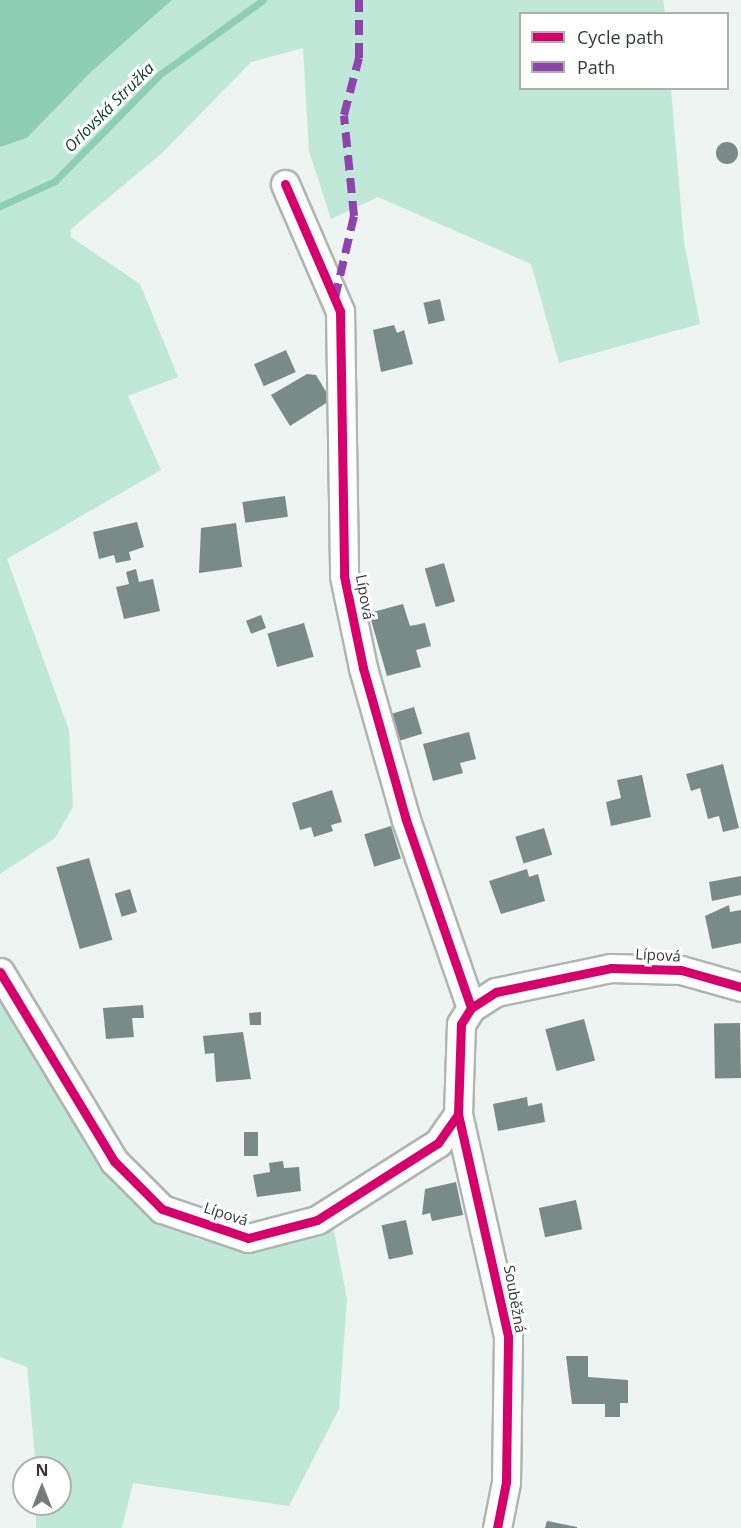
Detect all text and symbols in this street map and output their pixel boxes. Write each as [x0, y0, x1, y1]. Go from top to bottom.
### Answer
legend [519, 12, 729, 90]
text: Cycle path [577, 25, 664, 49]
text: Path [577, 55, 615, 79]
water label: Orlovská Stružka [60, 58, 158, 156]
street label: Lípová [352, 573, 378, 621]
street label: Lípová [635, 945, 681, 965]
street label: Lípová [202, 1198, 250, 1230]
street label: Souběžná [500, 1264, 530, 1334]
north arrow [12, 1456, 72, 1516]
text: N [35, 1459, 49, 1481]

